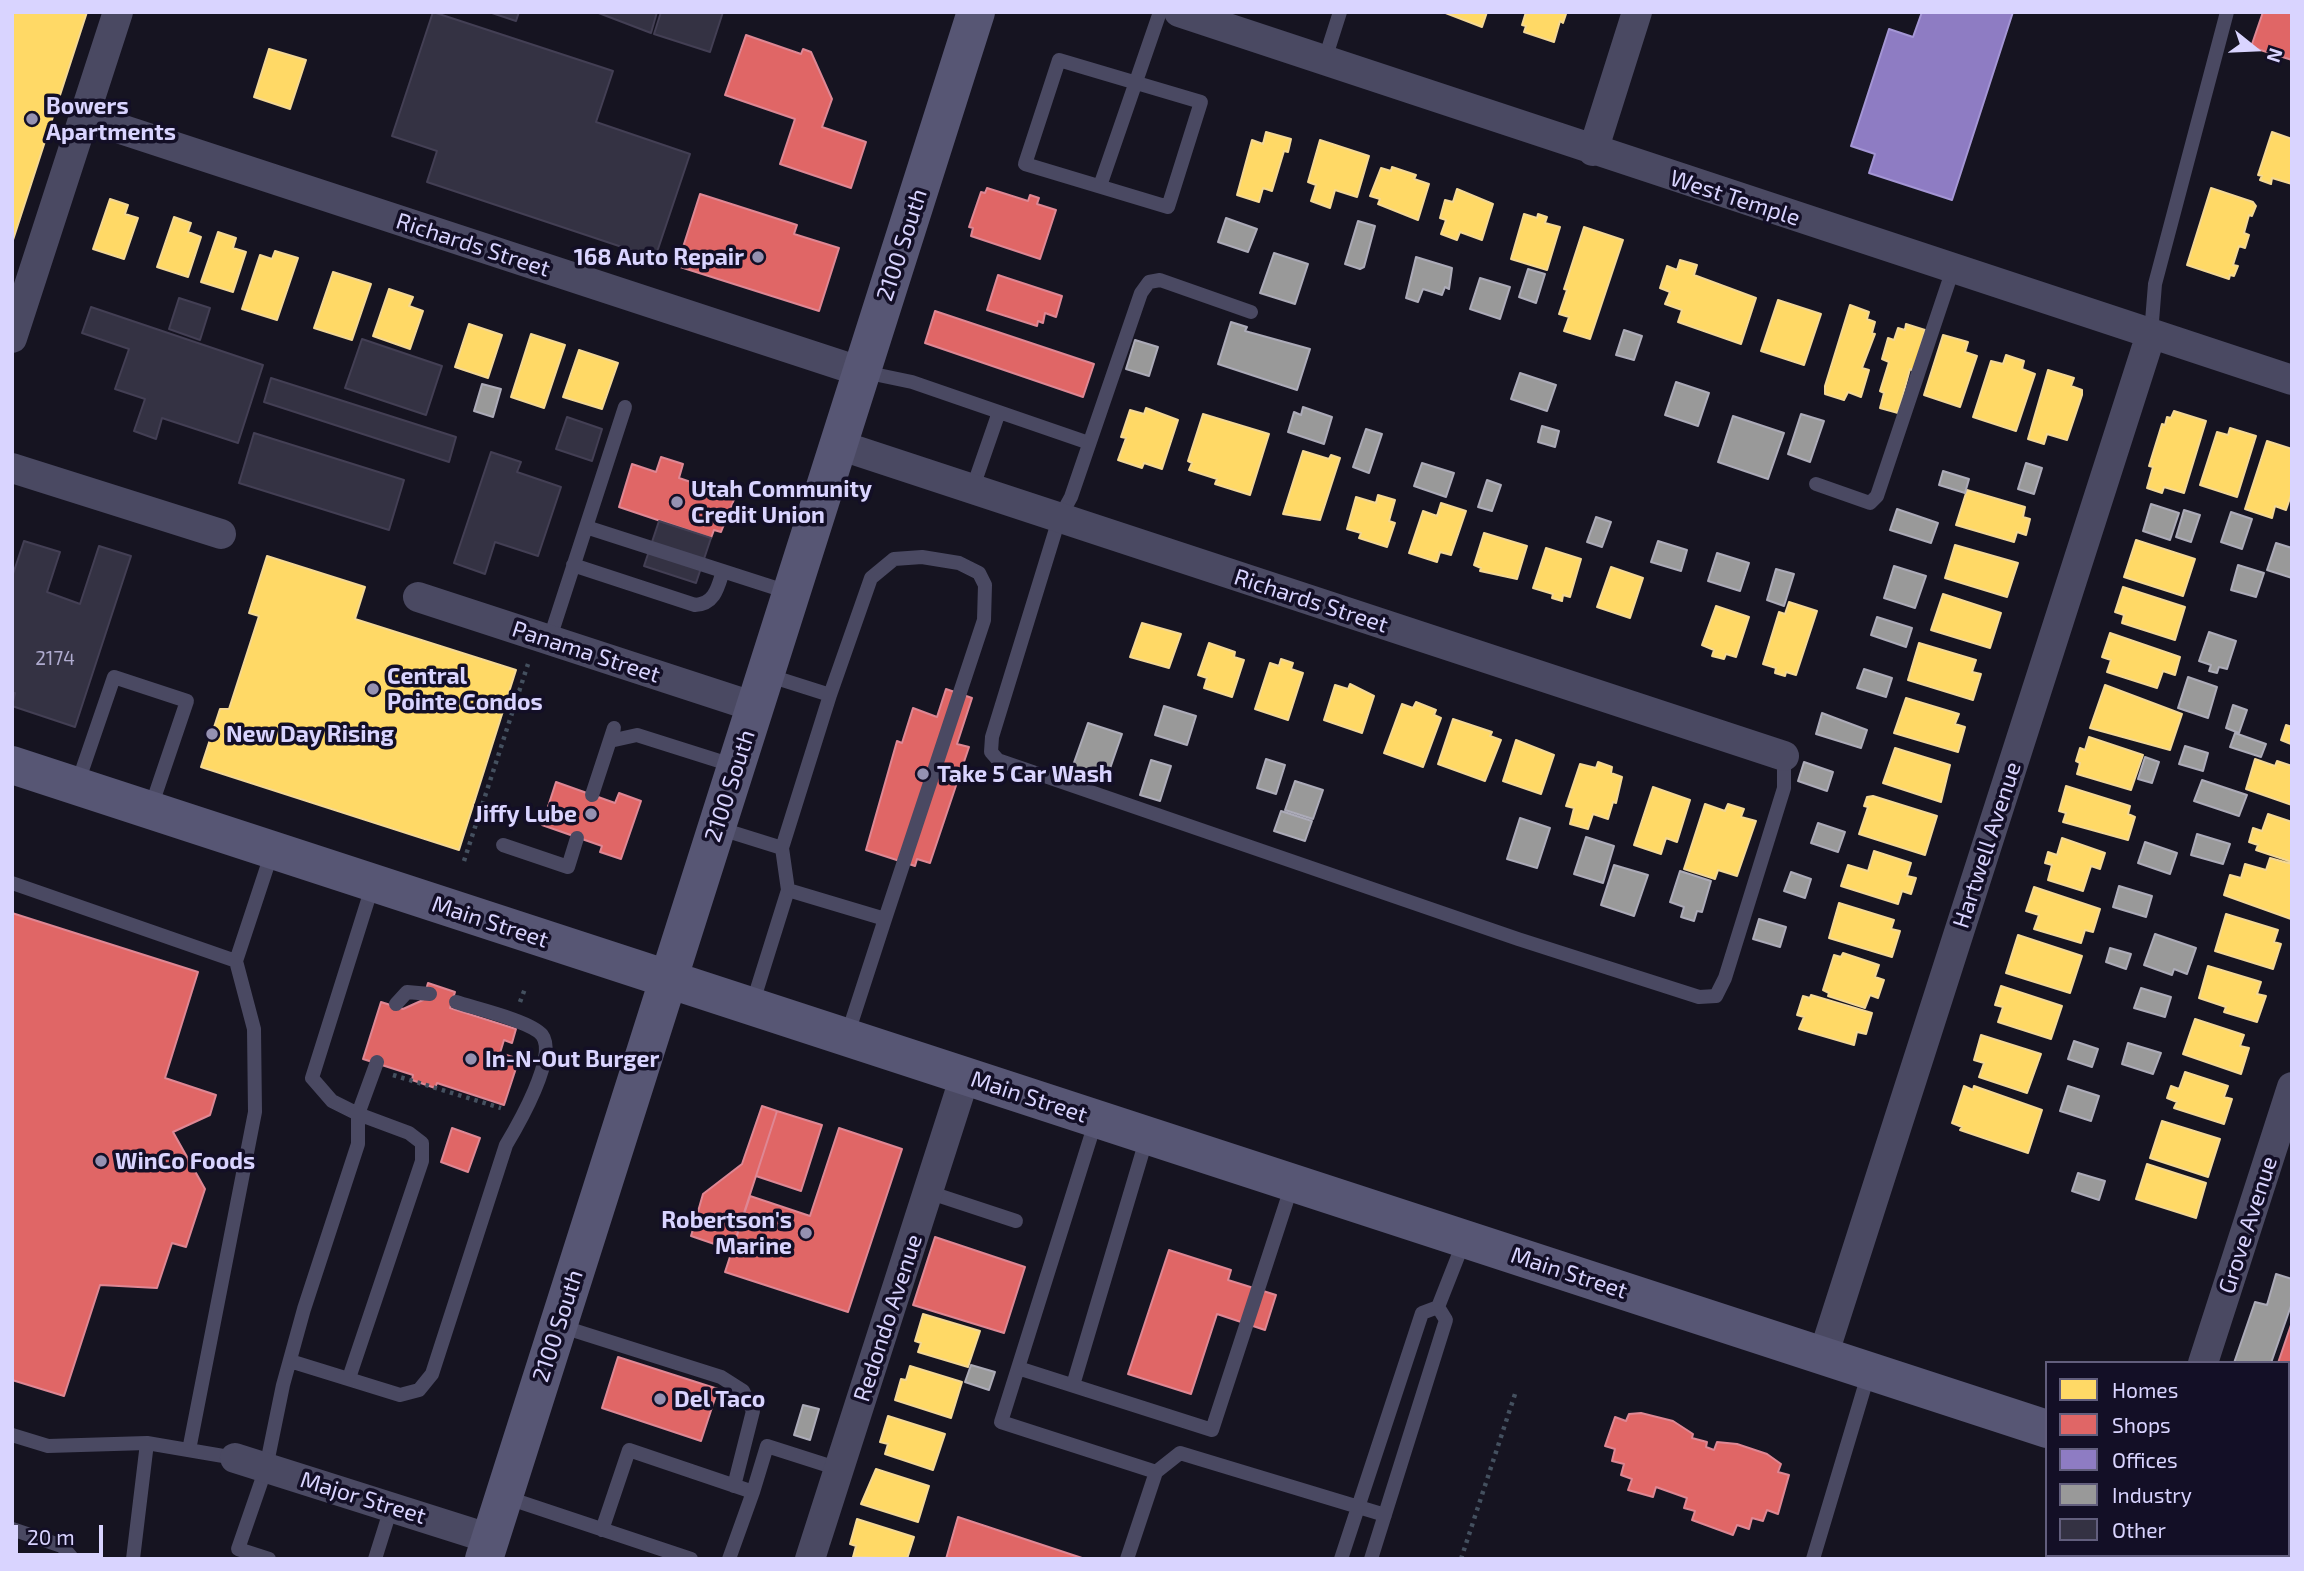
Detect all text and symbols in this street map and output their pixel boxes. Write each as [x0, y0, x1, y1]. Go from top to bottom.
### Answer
north arrow [2220, 14, 2290, 84]
text: N [2262, 46, 2289, 66]
place label: Bowers Apartments [46, 92, 176, 146]
marker: Bowers Apartments [24, 111, 40, 127]
street label: West Temple [1666, 164, 1804, 232]
street label: 2100 South [871, 186, 933, 304]
street label: Richards Street [393, 207, 553, 283]
place label: 168 Auto Repair [574, 243, 744, 271]
marker: 168 Auto Repair [750, 249, 766, 265]
place label: Utah Community Credit Union [691, 475, 872, 529]
marker: Utah Community Credit Union [669, 494, 685, 510]
street label: Richards Street [1231, 563, 1391, 639]
street label: Panama Street [509, 615, 663, 689]
house number: 2174 [35, 648, 75, 670]
place label: Central Pointe Condos [387, 662, 543, 716]
marker: Central Pointe Condos [365, 681, 381, 697]
place label: New Day Rising [226, 720, 394, 748]
marker: New Day Rising [204, 726, 220, 742]
street label: 2100 South [699, 727, 761, 845]
street label: Hartwell Avenue [1947, 758, 2027, 932]
place label: Take 5 Car Wash [937, 760, 1113, 788]
marker: Take 5 Car Wash [915, 766, 931, 782]
place label: Jiffy Lube [474, 800, 577, 828]
marker: Jiffy Lube [583, 806, 599, 822]
street label: Main Street [428, 890, 552, 954]
place label: In-N-Out Burger [485, 1045, 659, 1073]
marker: In-N-Out Burger [463, 1051, 479, 1067]
street label: Main Street [967, 1065, 1091, 1129]
place label: WinCo Foods [115, 1147, 255, 1175]
marker: WinCo Foods [93, 1153, 109, 1169]
street label: Grove Avenue [2213, 1153, 2283, 1297]
place label: Robertson's Marine [661, 1206, 792, 1260]
marker: Robertson's Marine [798, 1225, 814, 1241]
street label: Redondo Avenue [848, 1231, 928, 1405]
street label: Main Street [1507, 1241, 1631, 1305]
street label: 2100 South [527, 1267, 589, 1385]
legend [2045, 1361, 2290, 1557]
text: Homes [2112, 1377, 2178, 1402]
place label: Del Taco [674, 1385, 765, 1413]
marker: Del Taco [652, 1391, 668, 1407]
text: Shops [2112, 1412, 2171, 1437]
text: Offices [2112, 1447, 2178, 1472]
street label: Major Street [297, 1466, 429, 1530]
text: Industry [2112, 1482, 2192, 1507]
scale bar [18, 1512, 107, 1556]
text: Other [2112, 1517, 2166, 1542]
text: 20 m [27, 1524, 75, 1549]

